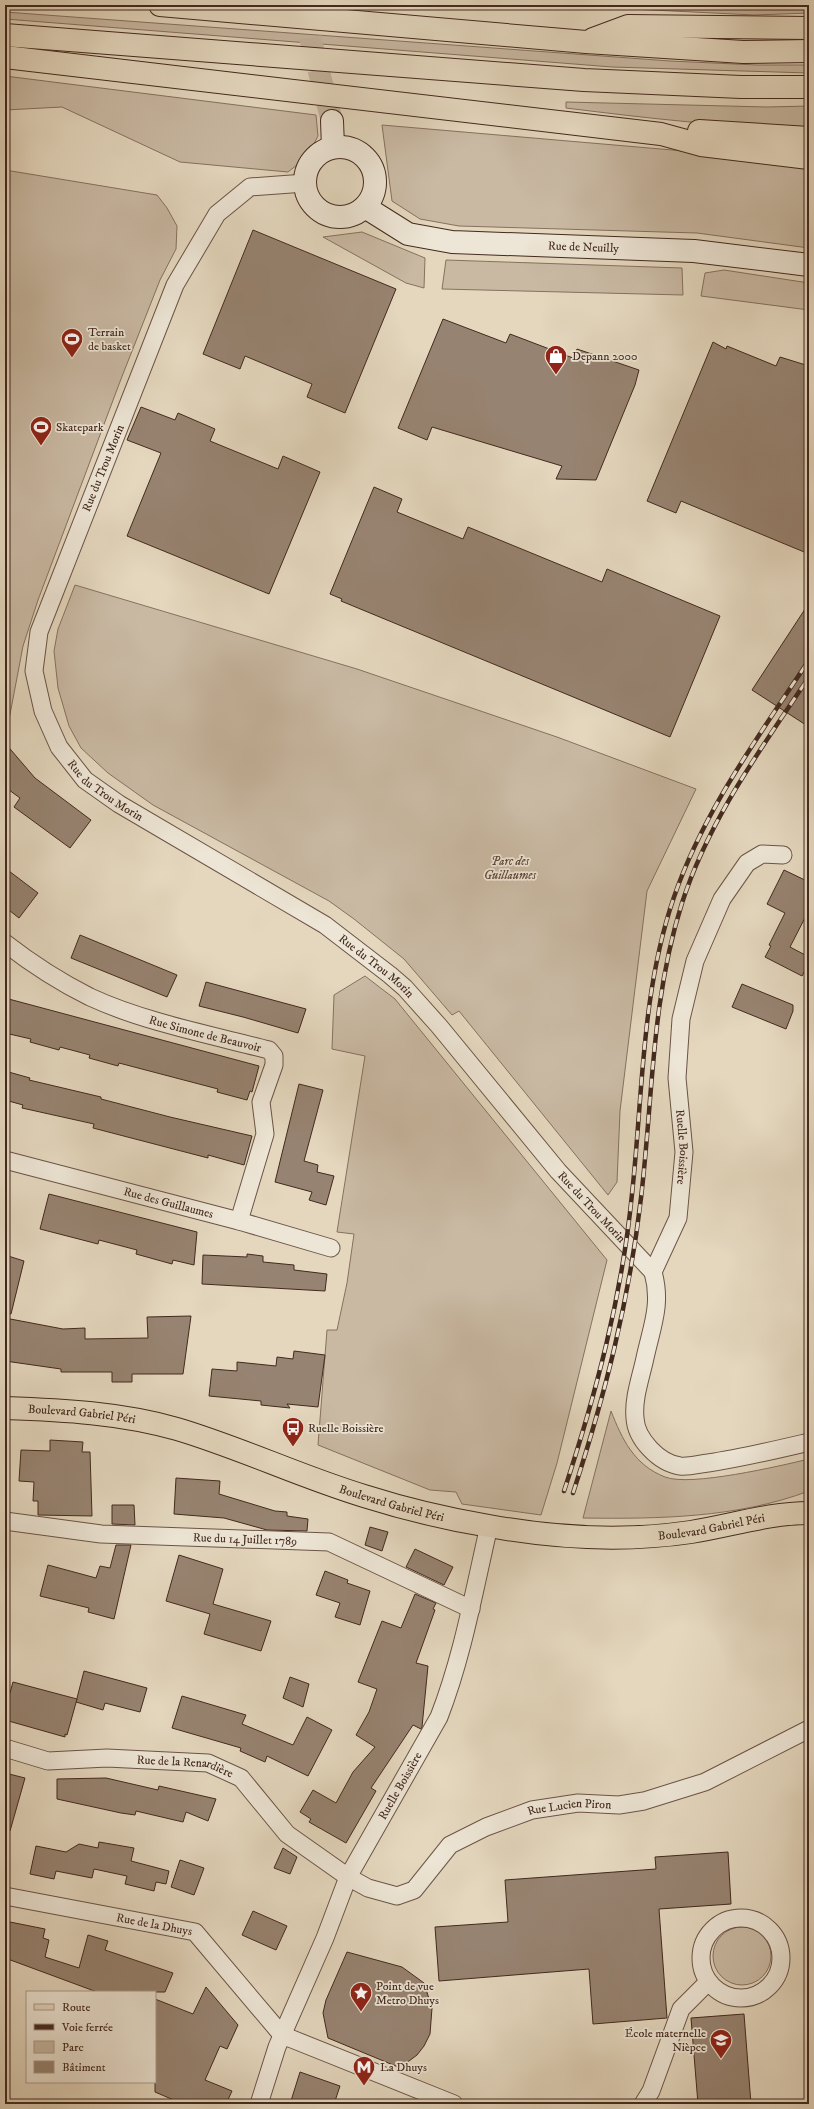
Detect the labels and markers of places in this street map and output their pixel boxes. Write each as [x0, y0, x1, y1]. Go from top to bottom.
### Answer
place label: Terrain de basket [88, 325, 131, 354]
sports icon: Terrain de basket [59, 326, 85, 359]
shop icon: Depann 2000 [543, 343, 569, 376]
place label: Depann 2000 [572, 349, 637, 364]
sports icon: Skatepark [28, 414, 54, 447]
place label: Skatepark [56, 420, 104, 435]
bus stop icon: Ruelle Boissière [280, 1415, 306, 1448]
place label: Ruelle Boissière [308, 1421, 384, 1436]
place label: Point de vue Metro Dhuys [376, 1979, 439, 2008]
place icon: Point de vue Metro Dhuys [348, 1980, 374, 2013]
place label: École maternelle Nièpce [625, 2026, 706, 2055]
school or university icon: École maternelle Nièpce [708, 2027, 734, 2060]
metro station icon: La Dhuys [351, 2054, 377, 2087]
place label: La Dhuys [380, 2060, 427, 2075]

